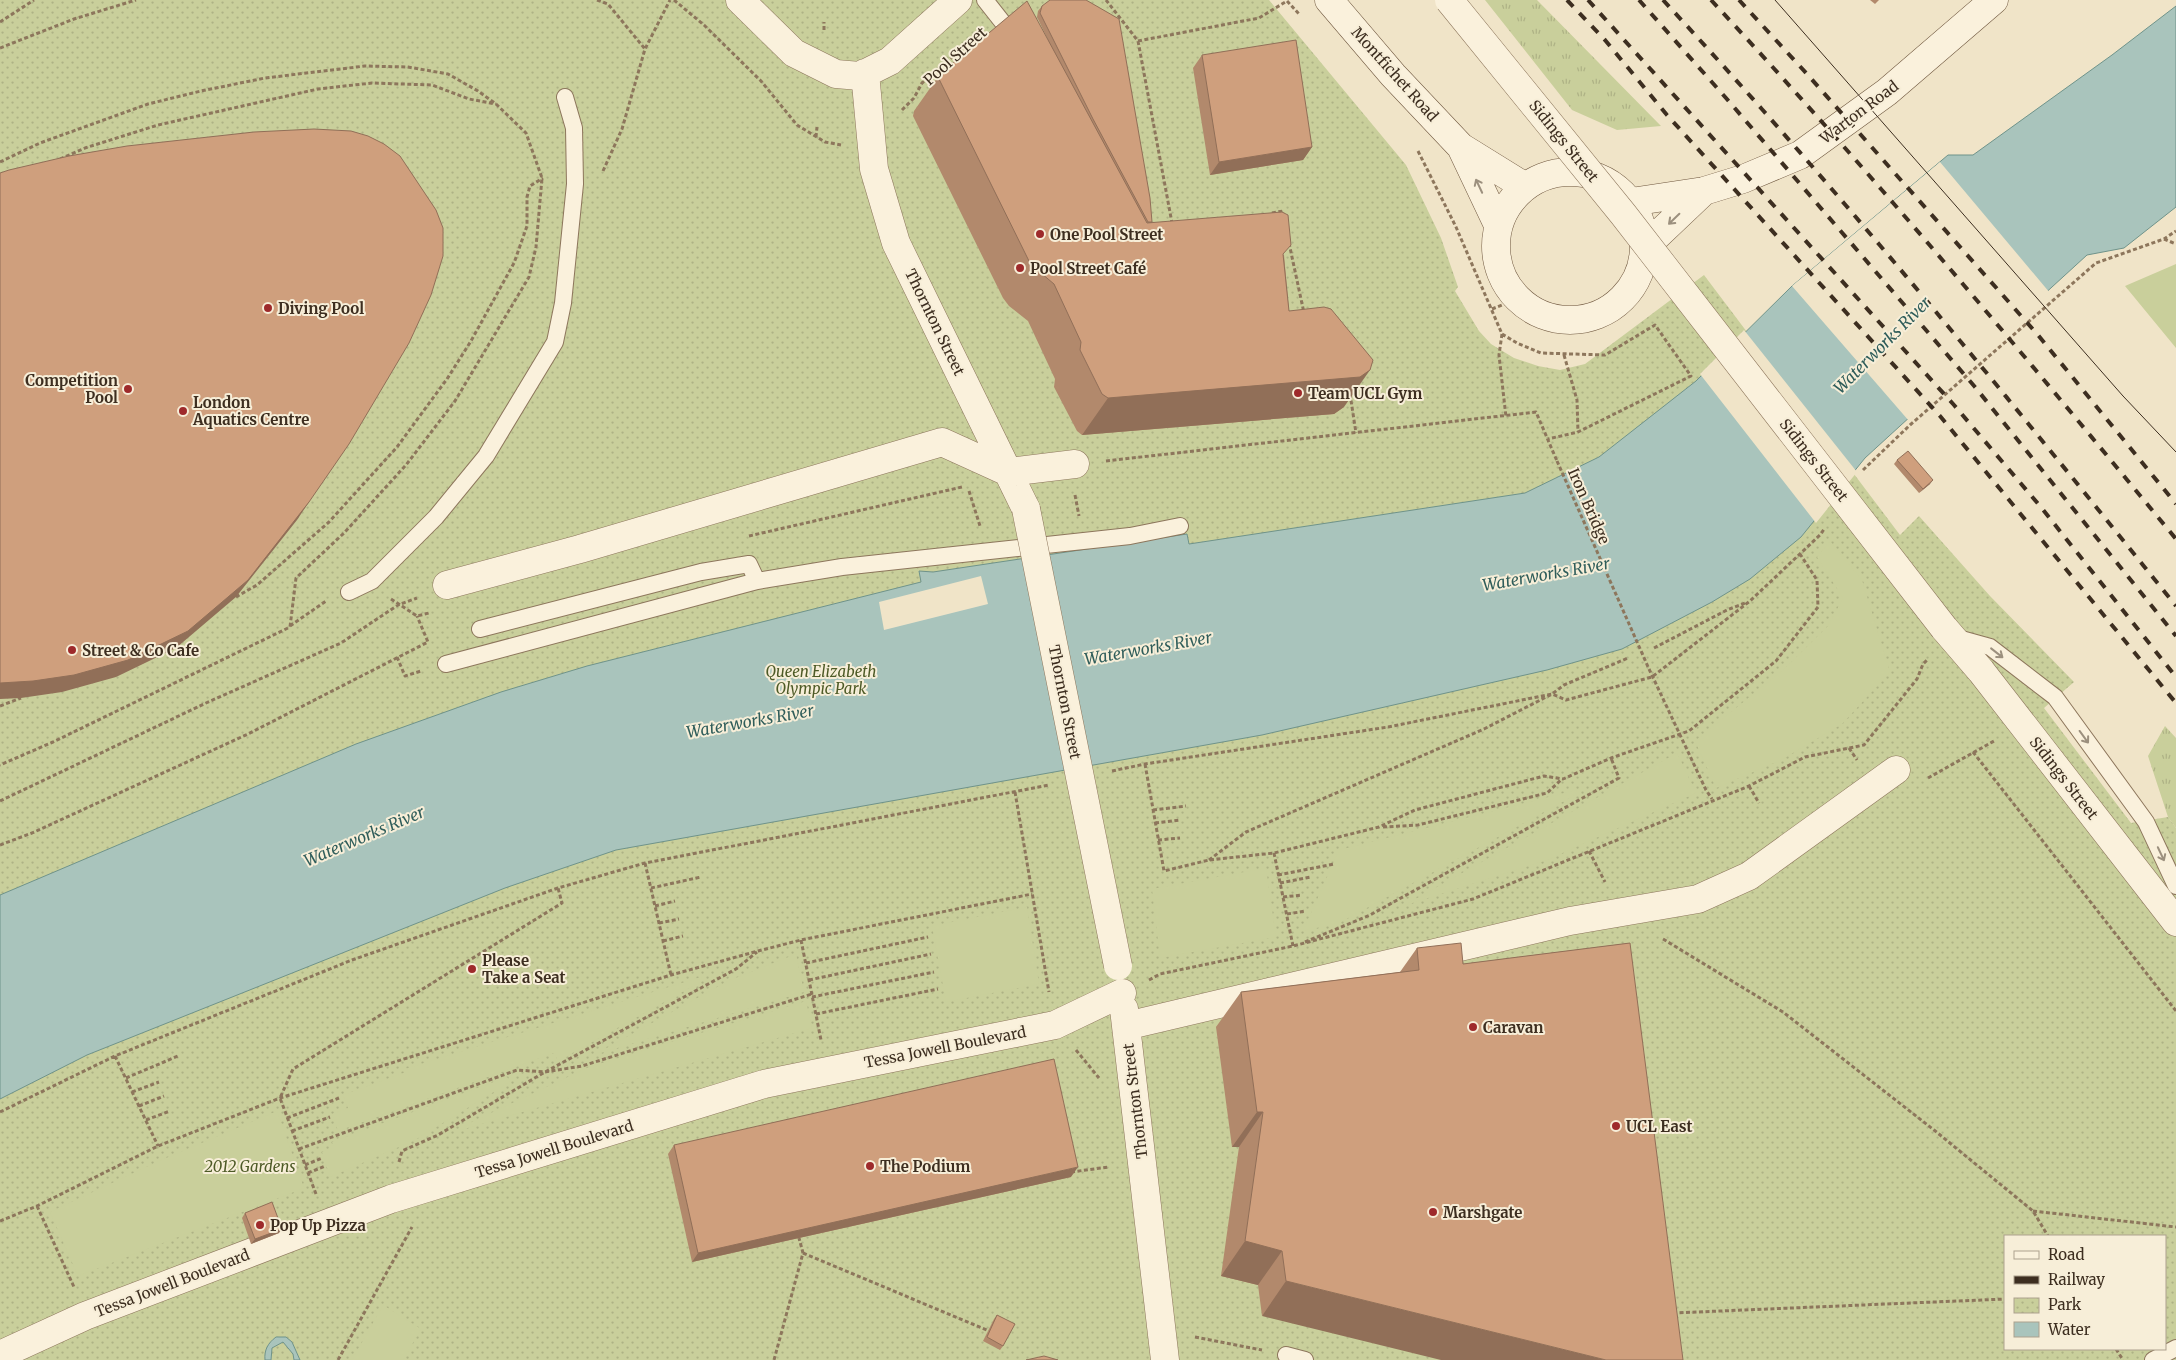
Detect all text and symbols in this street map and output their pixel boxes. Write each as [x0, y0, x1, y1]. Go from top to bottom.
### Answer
street label: Pool Street [920, 23, 991, 89]
street label: Montfichet Road [1348, 23, 1442, 125]
street label: Warton Road [1815, 76, 1902, 148]
street label: Sidings Street [1525, 96, 1603, 186]
one-way arrow [1474, 179, 1484, 194]
one-way arrow [1668, 213, 1681, 225]
place label: One Pool Street [1050, 225, 1163, 244]
marker: One Pool Street [1034, 228, 1046, 240]
place label: Pool Street Café [1030, 259, 1146, 278]
marker: Pool Street Café [1014, 262, 1026, 274]
street label: Thornton Street [901, 266, 969, 379]
water label: Waterworks River [1829, 292, 1935, 398]
place label: Diving Pool [278, 299, 364, 318]
marker: Diving Pool [262, 302, 274, 314]
place label: Competition Pool [25, 371, 118, 407]
marker: Competition Pool [122, 383, 134, 395]
place label: Team UCL Gym [1308, 384, 1422, 403]
marker: Team UCL Gym [1292, 387, 1304, 399]
place label: London Aquatics Centre [192, 393, 309, 429]
marker: London Aquatics Centre [177, 405, 189, 417]
street label: Sidings Street [1776, 415, 1852, 505]
street label: Iron Bridge [1564, 465, 1614, 547]
water label: Waterworks River [1481, 553, 1612, 595]
water label: Waterworks River [1083, 627, 1214, 669]
place label: Street & Co Cafe [82, 641, 199, 660]
street label: Thornton Street [1045, 643, 1085, 761]
marker: Street & Co Cafe [66, 644, 78, 656]
one-way arrow [1990, 648, 2004, 658]
park label: Queen Elizabeth Olympic Park [766, 662, 876, 698]
water label: Waterworks River [685, 700, 816, 742]
one-way arrow [2078, 730, 2089, 743]
street label: Sidings Street [2026, 733, 2102, 823]
water label: Waterworks River [301, 801, 428, 870]
one-way arrow [2157, 846, 2166, 861]
place label: Please Take a Seat [482, 951, 566, 987]
marker: Please Take a Seat [466, 963, 478, 975]
place label: Caravan [1483, 1018, 1543, 1037]
marker: Caravan [1467, 1021, 1479, 1033]
street label: Tessa Jowell Boulevard [862, 1022, 1028, 1072]
street label: Thornton Street [1118, 1042, 1152, 1160]
street label: Tessa Jowell Boulevard [473, 1116, 635, 1182]
place label: UCL East [1626, 1117, 1693, 1136]
marker: UCL East [1610, 1120, 1622, 1132]
park label: 2012 Gardens [203, 1157, 296, 1176]
place label: The Podium [880, 1157, 970, 1176]
marker: The Podium [864, 1160, 876, 1172]
place label: Marshgate [1443, 1203, 1522, 1222]
marker: Marshgate [1427, 1206, 1439, 1218]
place label: Pop Up Pizza [270, 1216, 367, 1235]
marker: Pop Up Pizza [254, 1219, 266, 1231]
legend [2004, 1235, 2166, 1350]
street label: Tessa Jowell Boulevard [92, 1245, 252, 1321]
text: Road [2048, 1245, 2084, 1264]
text: Railway [2048, 1270, 2105, 1289]
text: Park [2048, 1295, 2082, 1314]
text: Water [2047, 1320, 2091, 1339]

